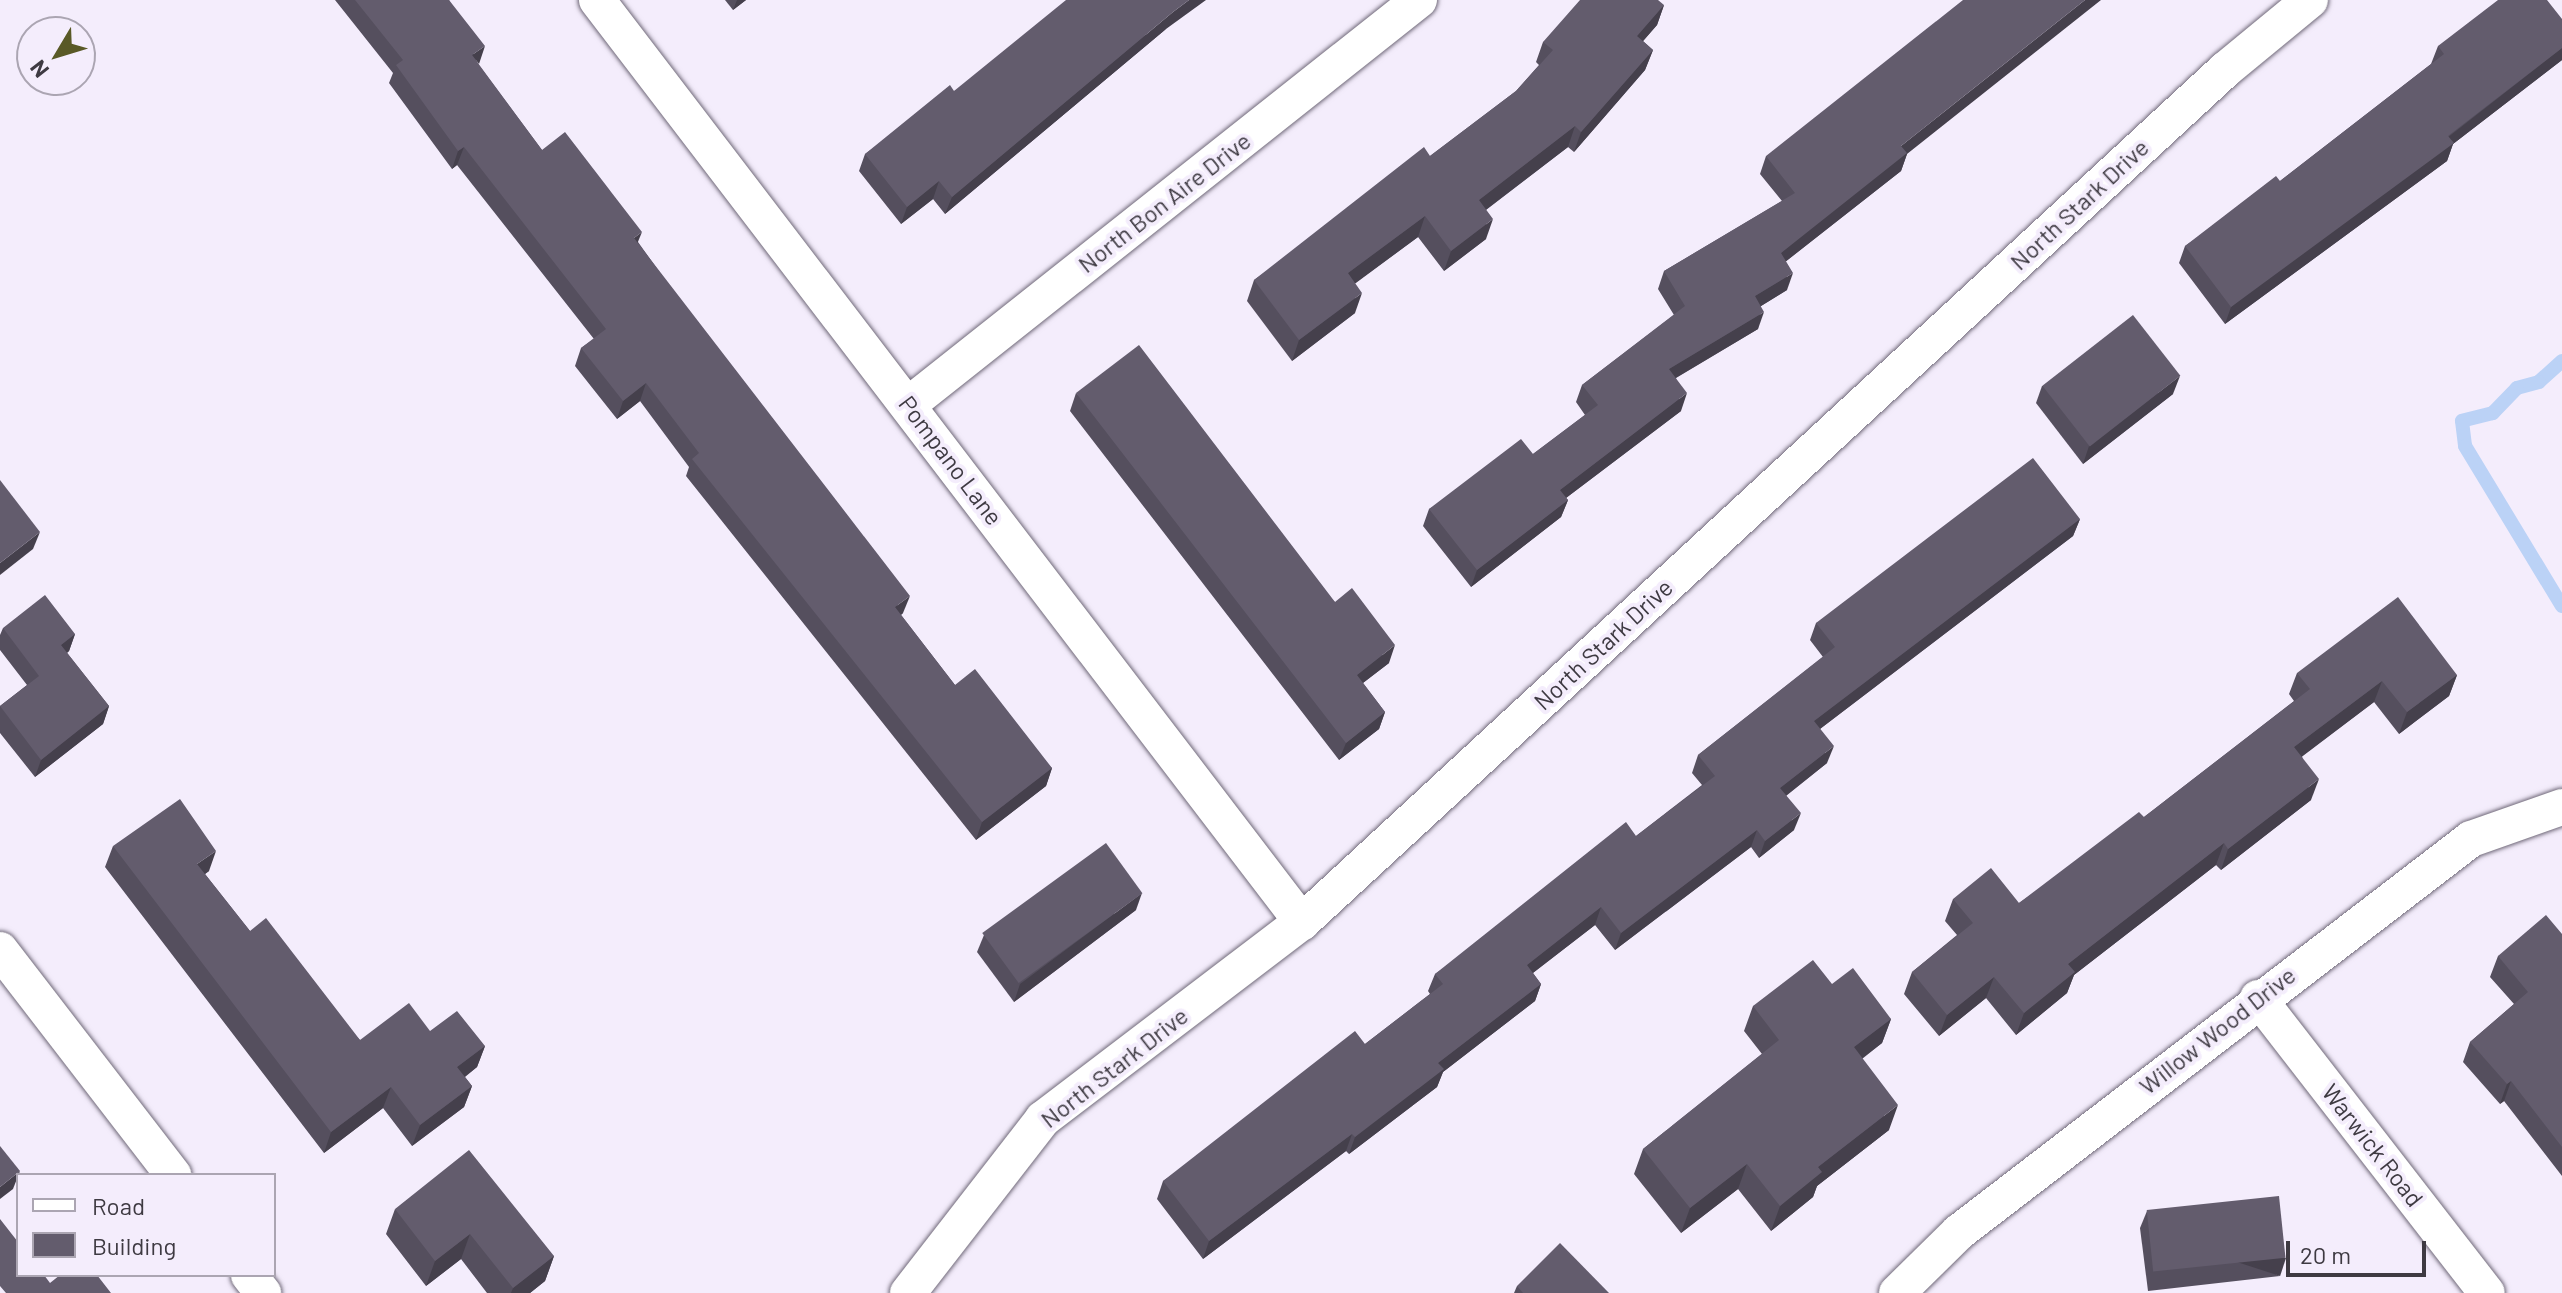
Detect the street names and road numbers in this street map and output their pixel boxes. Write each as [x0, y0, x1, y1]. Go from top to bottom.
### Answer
street label: North Bon Aire Drive [1072, 126, 1256, 278]
street label: North Stark Drive [2004, 132, 2154, 276]
street label: Pompano Lane [893, 390, 1009, 530]
street label: North Stark Drive [1528, 572, 1678, 716]
street label: Willow Wood Drive [2133, 960, 2301, 1100]
street label: North Stark Drive [1035, 1001, 1193, 1133]
street label: Warwick Road [2316, 1078, 2430, 1212]

